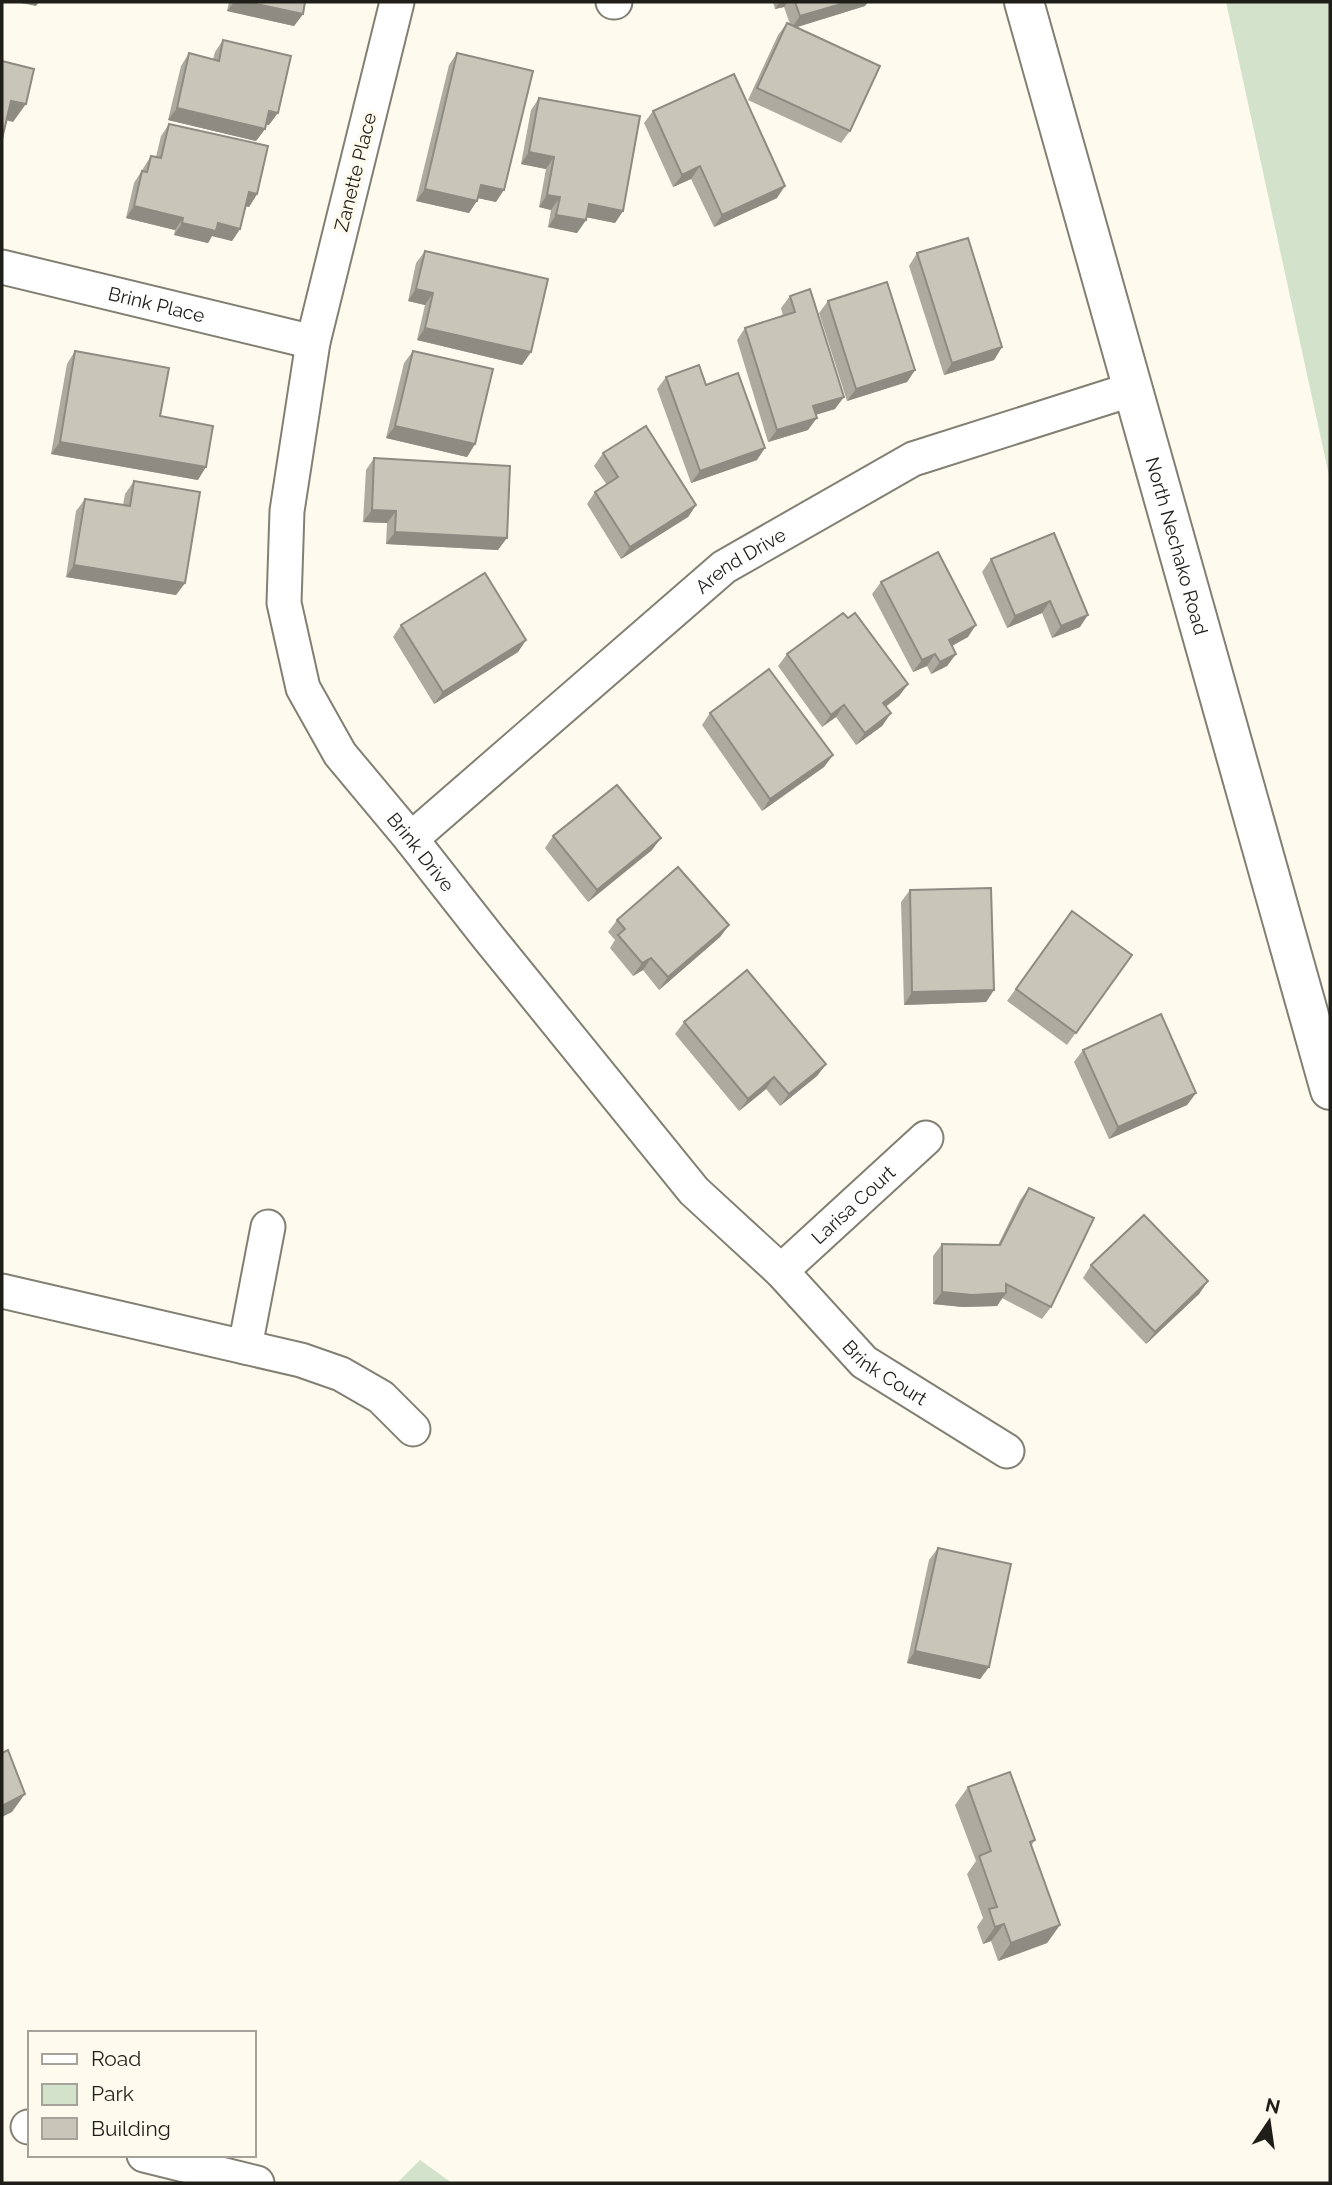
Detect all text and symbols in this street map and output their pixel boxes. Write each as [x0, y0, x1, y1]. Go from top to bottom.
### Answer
street label: Zanette Place [330, 110, 380, 234]
street label: Brink Place [106, 282, 207, 326]
street label: North Nechako Road [1142, 454, 1212, 637]
street label: Arend Drive [691, 523, 789, 598]
street label: Brink Drive [383, 808, 459, 896]
street label: Larisa Court [807, 1161, 900, 1248]
street label: Brink Court [838, 1335, 932, 1410]
legend [28, 2031, 256, 2157]
text: Road [91, 2046, 141, 2071]
text: Park [91, 2081, 134, 2106]
north arrow [1234, 2087, 1304, 2157]
text: N [1263, 2093, 1282, 2118]
text: Building [91, 2116, 171, 2141]

